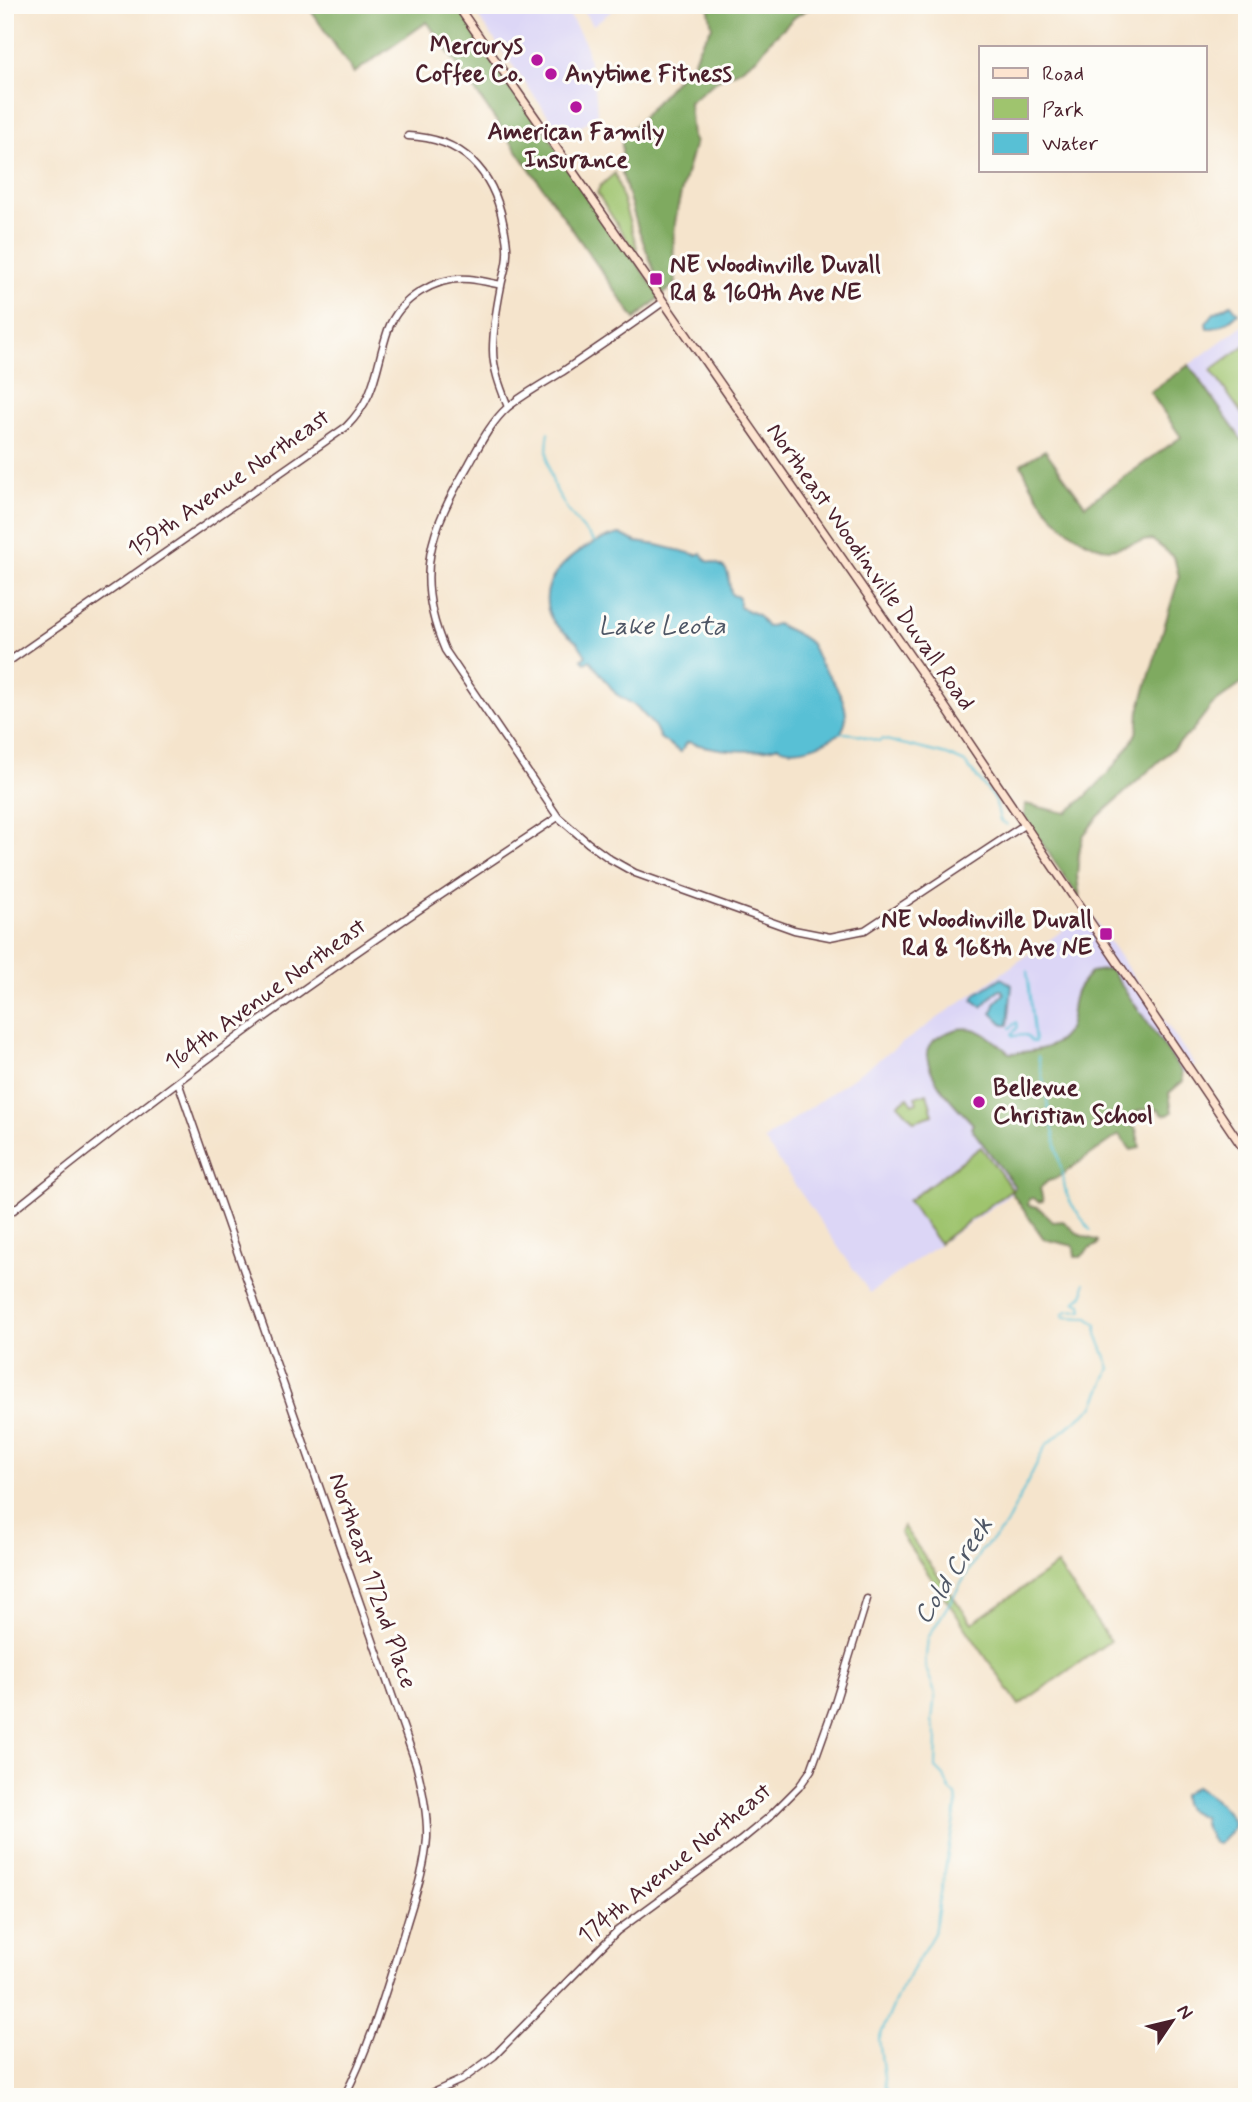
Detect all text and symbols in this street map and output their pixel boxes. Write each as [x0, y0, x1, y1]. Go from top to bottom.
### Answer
place label: Mercurys Coffee Co. [415, 31, 524, 90]
legend [979, 46, 1206, 172]
marker: Mercurys Coffee Co. [529, 52, 545, 68]
place label: Anytime Fitness [565, 59, 733, 90]
text: Road [1042, 60, 1084, 88]
marker: Anytime Fitness [543, 66, 559, 82]
text: Park [1042, 96, 1084, 124]
marker: American Family Insurance [568, 99, 584, 115]
place label: American Family Insurance [488, 117, 664, 176]
text: Water [1042, 130, 1098, 158]
place label: NE Woodinville Duvall Rd & 160th Ave NE [670, 250, 881, 309]
marker: NE Woodinville Duvall Rd & 160th Ave NE [648, 271, 664, 287]
street label: 159th Avenue Northeast [122, 402, 336, 565]
street label: Northeast Woodinville Duvall Road [759, 417, 981, 717]
water label: Lake Leota [598, 610, 726, 644]
place label: NE Woodinville Duvall Rd & 168th Ave NE [881, 905, 1092, 964]
street label: 164th Avenue Northeast [159, 911, 373, 1079]
marker: NE Woodinville Duvall Rd & 168th Ave NE [1098, 926, 1114, 942]
place label: Bellevue Christian School [993, 1073, 1153, 1132]
marker: Bellevue Christian School [971, 1094, 987, 1110]
street label: Northeast 172nd Place [321, 1469, 423, 1693]
water label: Cold Creek [907, 1511, 1001, 1631]
street label: 174th Avenue Northeast [572, 1776, 779, 1952]
north arrow [1136, 1986, 1206, 2056]
text: N [1171, 2000, 1199, 2024]

